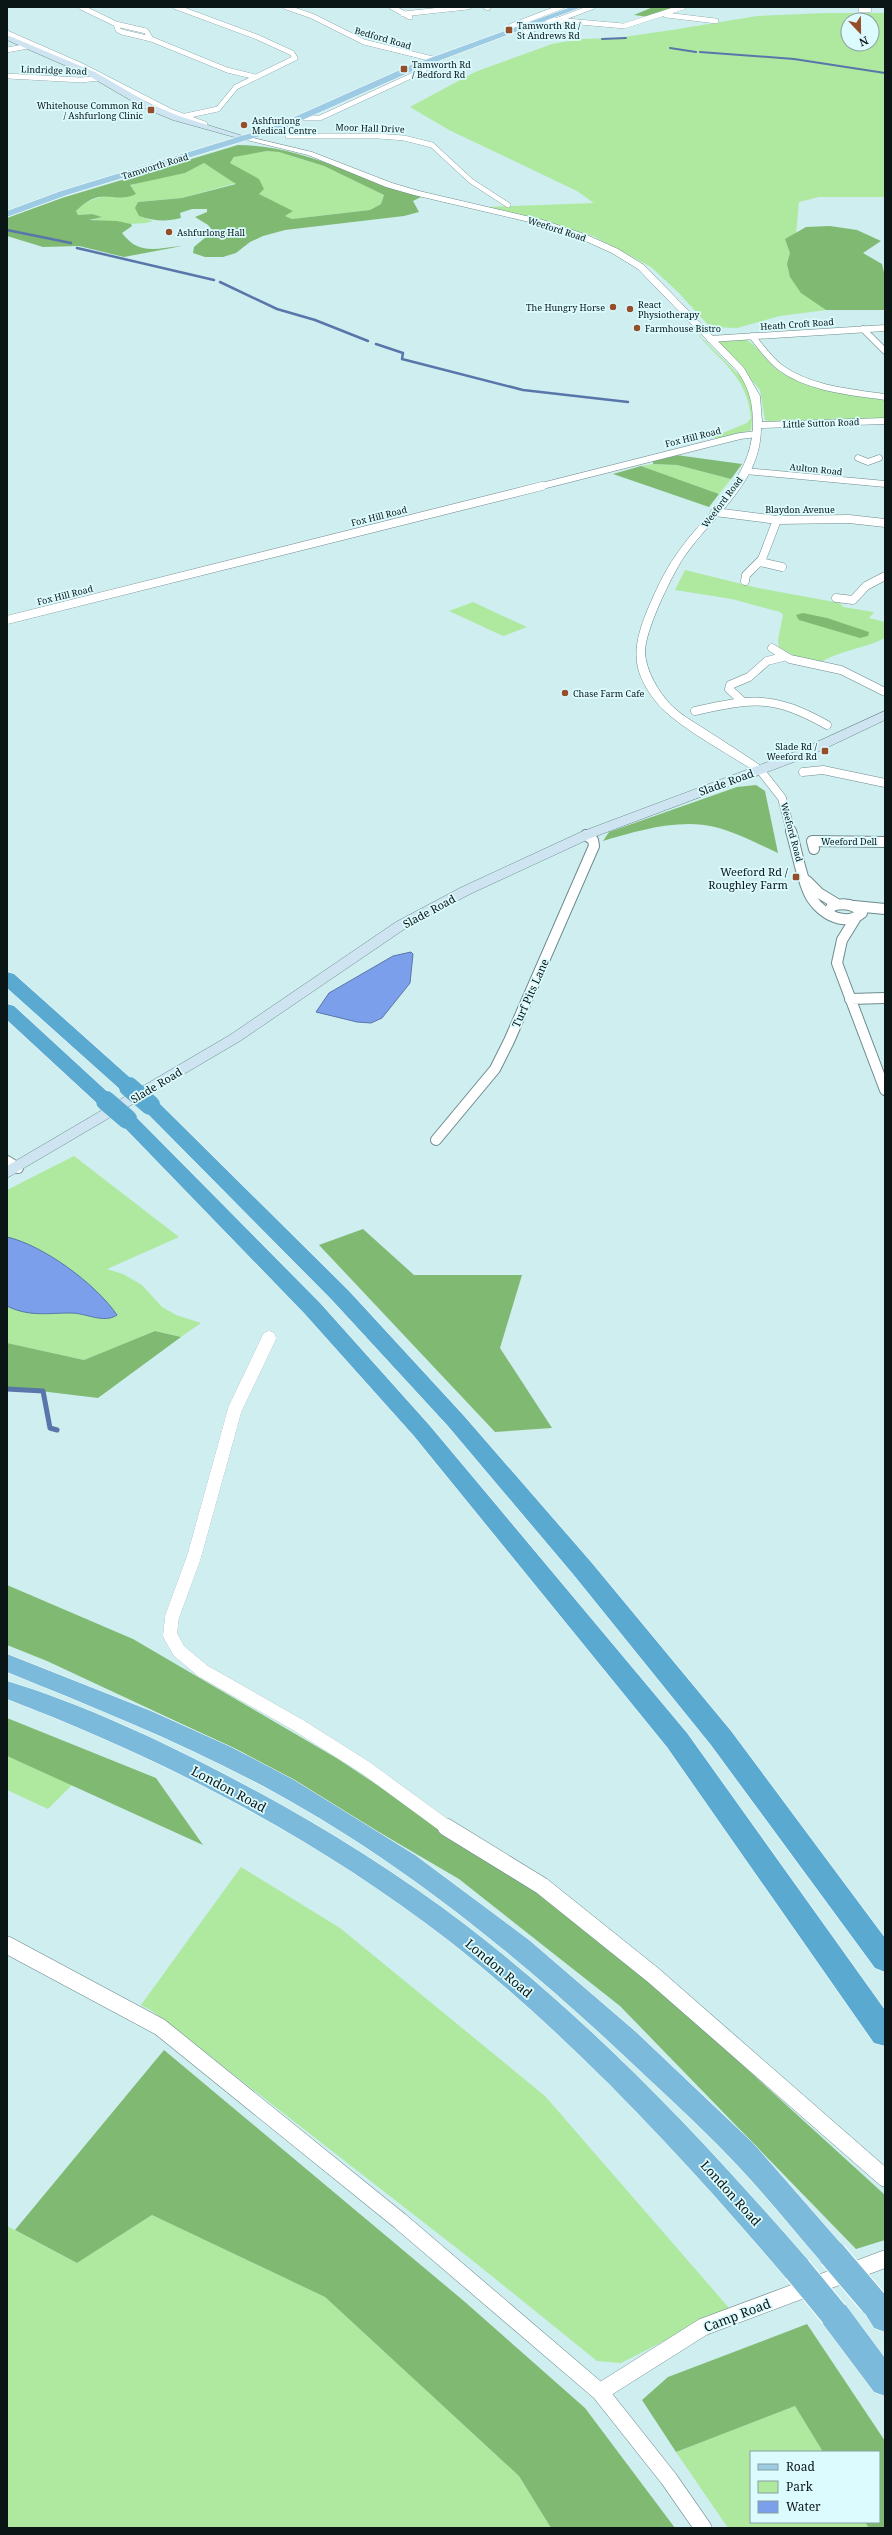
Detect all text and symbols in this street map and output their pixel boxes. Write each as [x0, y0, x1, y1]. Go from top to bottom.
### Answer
north arrow [840, 12, 880, 52]
place label: Tamworth Rd / St Andrews Rd [517, 19, 581, 42]
street label: Bedford Road [353, 24, 413, 52]
marker: Tamworth Rd / St Andrews Rd [504, 25, 514, 35]
text: N [857, 33, 871, 50]
place label: Tamworth Rd / Bedford Rd [412, 58, 471, 81]
street label: Lindridge Road [21, 62, 88, 78]
marker: Tamworth Rd / Bedford Rd [399, 64, 409, 74]
place label: Whitehouse Common Rd / Ashfurlong Clinic [37, 99, 144, 122]
marker: Whitehouse Common Rd / Ashfurlong Clinic [146, 105, 156, 115]
place label: Ashfurlong Medical Centre [252, 114, 317, 137]
marker: Ashfurlong Medical Centre [239, 120, 249, 130]
street label: Moor Hall Drive [335, 120, 405, 136]
street label: Tamworth Road [120, 150, 190, 182]
street label: Weeford Road [526, 213, 588, 245]
place label: Ashfurlong Hall [177, 226, 245, 239]
marker: Ashfurlong Hall [164, 227, 174, 237]
place label: React Physiotherapy [638, 298, 700, 321]
place label: The Hungry Horse [526, 301, 605, 314]
marker: The Hungry Horse [608, 302, 618, 312]
marker: React Physiotherapy [625, 304, 635, 314]
street label: Heath Croft Road [760, 315, 835, 333]
place label: Farmhouse Bistro [645, 322, 721, 335]
marker: Farmhouse Bistro [632, 323, 642, 333]
street label: Little Sutton Road [782, 415, 860, 431]
street label: Fox Hill Road [664, 424, 723, 450]
street label: Aulton Road [789, 460, 843, 478]
street label: Weeford Road [699, 473, 746, 530]
street label: Fox Hill Road [350, 503, 409, 529]
street label: Blaydon Avenue [765, 503, 835, 516]
street label: Fox Hill Road [36, 582, 95, 608]
place label: Chase Farm Cafe [573, 687, 645, 700]
marker: Chase Farm Cafe [560, 688, 570, 698]
place label: Slade Rd / Weeford Rd [766, 740, 817, 763]
marker: Slade Rd / Weeford Rd [820, 746, 830, 756]
street label: Slade Road [696, 765, 756, 799]
street label: Weeford Road [778, 801, 806, 864]
street label: Weeford Dell [821, 835, 877, 848]
place label: Weeford Rd / Roughley Farm [708, 864, 789, 892]
marker: Weeford Rd / Roughley Farm [791, 872, 801, 882]
street label: Slade Road [400, 891, 458, 931]
street label: Turf Pits Lane [508, 956, 552, 1030]
street label: Slade Road [127, 1064, 185, 1106]
street label: London Road [188, 1762, 270, 1816]
street label: London Road [462, 1935, 536, 2001]
street label: London Road [697, 2156, 765, 2230]
street label: Camp Road [701, 2294, 773, 2336]
legend [750, 2451, 880, 2523]
text: Road [786, 2458, 816, 2475]
text: Park [786, 2478, 814, 2495]
text: Water [786, 2498, 821, 2515]

